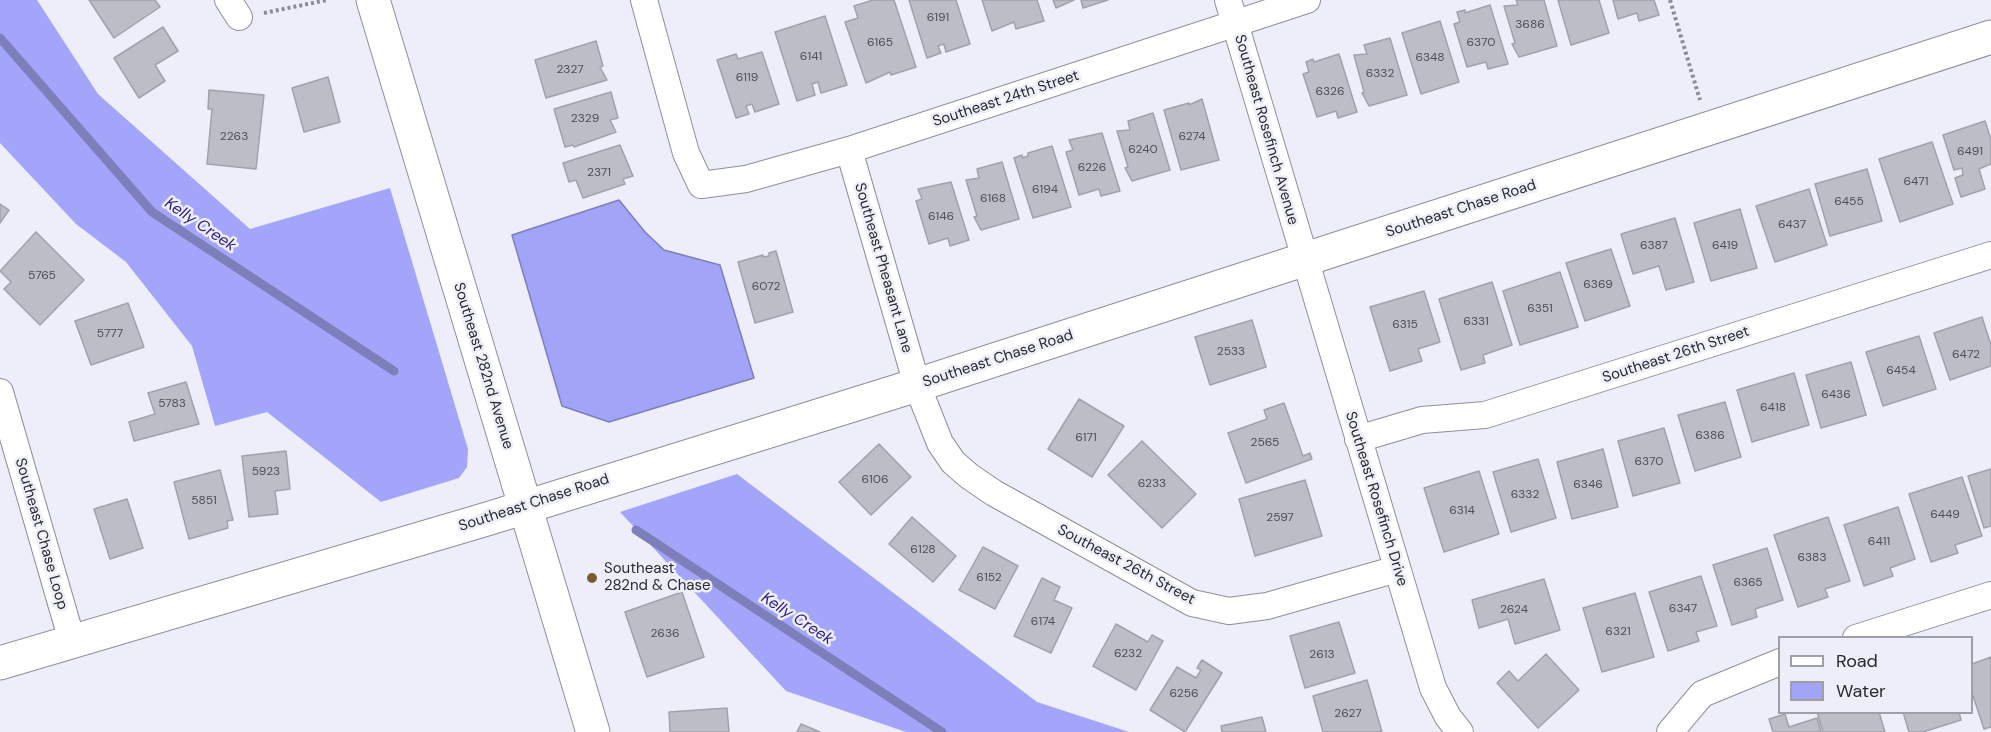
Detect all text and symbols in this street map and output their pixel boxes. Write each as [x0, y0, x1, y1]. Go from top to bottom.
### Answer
house number: 6191 [927, 11, 949, 25]
house number: 3686 [1515, 18, 1545, 32]
street label: Southeast Rosefinch Avenue [1230, 33, 1302, 227]
house number: 6165 [867, 36, 893, 50]
house number: 6370 [1467, 36, 1495, 50]
house number: 6141 [800, 50, 822, 64]
house number: 6348 [1415, 51, 1445, 65]
house number: 2327 [556, 63, 584, 77]
street label: Southeast 24th Street [930, 67, 1082, 131]
house number: 6332 [1366, 67, 1394, 81]
house number: 6119 [736, 71, 758, 85]
house number: 6326 [1315, 85, 1345, 99]
house number: 2329 [571, 112, 599, 126]
house number: 2263 [220, 130, 248, 144]
house number: 6274 [1179, 130, 1205, 144]
house number: 6240 [1128, 143, 1158, 157]
house number: 6491 [1957, 145, 1983, 159]
house number: 6226 [1078, 161, 1106, 175]
house number: 2371 [587, 166, 611, 180]
house number: 6471 [1903, 175, 1929, 189]
street label: Southeast Chase Road [1384, 176, 1538, 242]
street label: Southeast Pheasant Lane [850, 181, 916, 355]
house number: 6194 [1032, 183, 1058, 197]
house number: 6168 [980, 192, 1006, 206]
water label: Kelly Creek [161, 194, 239, 256]
house number: 6455 [1834, 195, 1864, 209]
house number: 6146 [928, 210, 954, 224]
house number: 6437 [1778, 218, 1806, 232]
house number: 6387 [1640, 239, 1668, 253]
house number: 6419 [1712, 239, 1738, 253]
house number: 5765 [28, 269, 56, 283]
house number: 6369 [1583, 278, 1613, 292]
house number: 6072 [752, 280, 780, 294]
street label: Southeast 282nd Avenue [449, 281, 517, 451]
house number: 6351 [1527, 302, 1553, 316]
house number: 6331 [1463, 315, 1489, 329]
house number: 6315 [1392, 318, 1418, 332]
street label: Southeast 26th Street [1600, 323, 1752, 387]
street label: Southeast Chase Road [921, 326, 1075, 392]
house number: 5777 [97, 327, 123, 341]
house number: 2533 [1217, 345, 1245, 359]
house number: 6472 [1952, 348, 1980, 362]
house number: 6454 [1886, 364, 1916, 378]
house number: 6436 [1821, 388, 1851, 402]
house number: 5783 [158, 397, 186, 411]
house number: 6418 [1760, 401, 1786, 415]
street label: Southeast Rosefinch Drive [1341, 410, 1411, 588]
house number: 6386 [1695, 429, 1725, 443]
house number: 6171 [1075, 431, 1097, 445]
house number: 2565 [1251, 436, 1279, 450]
house number: 6370 [1635, 455, 1663, 469]
street label: Southeast Chase Loop [11, 456, 71, 612]
house number: 5923 [252, 465, 280, 479]
street label: Southeast Chase Road [457, 470, 611, 536]
house number: 6106 [861, 473, 889, 487]
house number: 6233 [1138, 477, 1166, 491]
house number: 6346 [1573, 478, 1603, 492]
house number: 6332 [1511, 488, 1539, 502]
house number: 5851 [191, 494, 217, 508]
house number: 6314 [1449, 504, 1475, 518]
house number: 6449 [1930, 508, 1960, 522]
house number: 2597 [1266, 511, 1294, 525]
street label: Southeast 26th Street [1054, 521, 1198, 609]
house number: 6411 [1868, 535, 1890, 549]
house number: 6128 [910, 543, 936, 557]
house number: 6383 [1797, 551, 1827, 565]
place label: Southeast 282nd & Chase [604, 560, 710, 595]
marker: Southeast 282nd & Chase [585, 571, 599, 585]
house number: 6152 [976, 571, 1002, 585]
house number: 6365 [1733, 576, 1763, 590]
water label: Kelly Creek [757, 589, 837, 649]
house number: 6347 [1669, 602, 1697, 616]
house number: 2624 [1500, 603, 1528, 617]
house number: 6174 [1031, 615, 1055, 629]
house number: 6321 [1605, 625, 1631, 639]
house number: 2636 [650, 627, 680, 641]
legend [1778, 636, 1973, 714]
house number: 6232 [1114, 647, 1142, 661]
house number: 2613 [1309, 648, 1335, 662]
text: Road [1836, 649, 1878, 673]
text: Water [1836, 679, 1886, 703]
house number: 6256 [1170, 687, 1198, 701]
house number: 2627 [1334, 707, 1362, 721]

